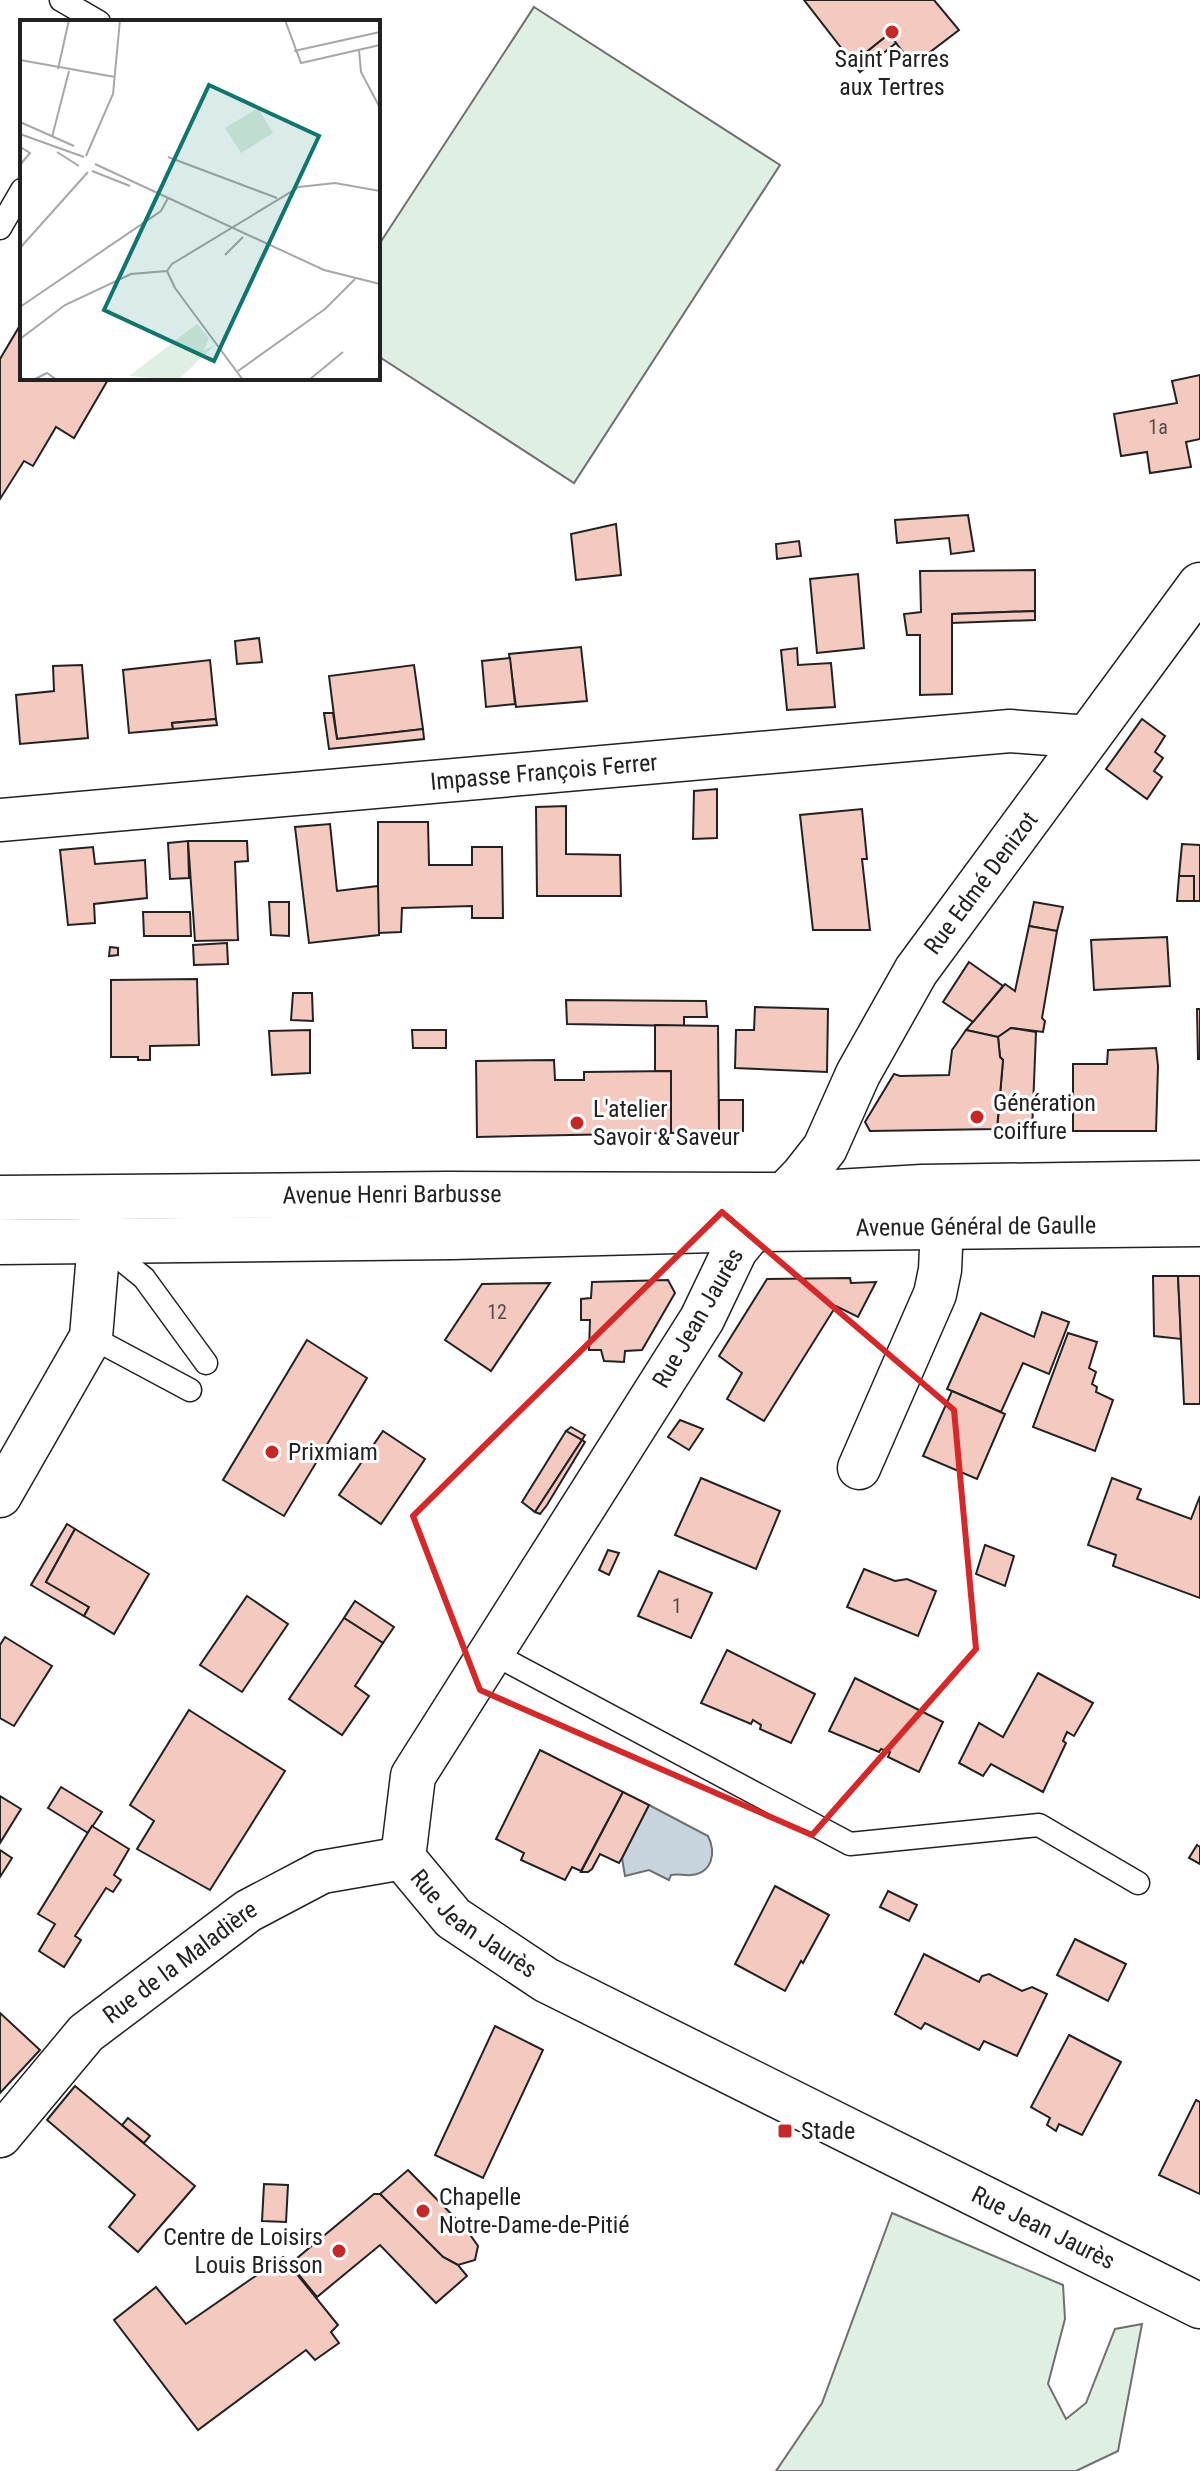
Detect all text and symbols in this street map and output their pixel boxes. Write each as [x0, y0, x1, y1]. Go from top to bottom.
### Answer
inset map [20, 20, 380, 380]
marker: Saint Parres aux Tertres [883, 23, 901, 41]
place label: Saint Parres aux Tertres [835, 45, 949, 101]
house number: 1a [1148, 415, 1168, 439]
street label: Impasse François Ferrer [429, 748, 659, 796]
street label: Rue Edmé Denizot [918, 806, 1044, 960]
place label: Génération coiffure [993, 1089, 1096, 1145]
place label: L'atelier Savoir & Saveur [593, 1095, 740, 1151]
marker: Génération coiffure [968, 1108, 986, 1126]
marker: L'atelier Savoir & Saveur [568, 1114, 586, 1132]
street label: Avenue Henri Barbusse [282, 1180, 502, 1209]
street label: Avenue Général de Gaulle [855, 1211, 1096, 1242]
street label: Rue Jean Jaurès [647, 1243, 749, 1393]
house number: 12 [487, 1300, 507, 1324]
place label: Prixmiam [288, 1438, 378, 1466]
marker: Prixmiam [263, 1443, 281, 1461]
house number: 1 [672, 1594, 682, 1618]
street label: Rue Jean Jaurès [405, 1864, 542, 1984]
street label: Rue de la Maladière [97, 1895, 262, 2029]
place label: Stade [801, 2117, 855, 2145]
marker: Stade [776, 2122, 794, 2140]
street label: Rue Jean Jaurès [967, 2180, 1120, 2275]
place label: Chapelle Notre-Dame-de-Pitié [439, 2183, 630, 2239]
marker: Chapelle Notre-Dame-de-Pitié [414, 2202, 432, 2220]
place label: Centre de Loisirs Louis Brisson [163, 2223, 323, 2279]
marker: Centre de Loisirs Louis Brisson [330, 2242, 348, 2260]

